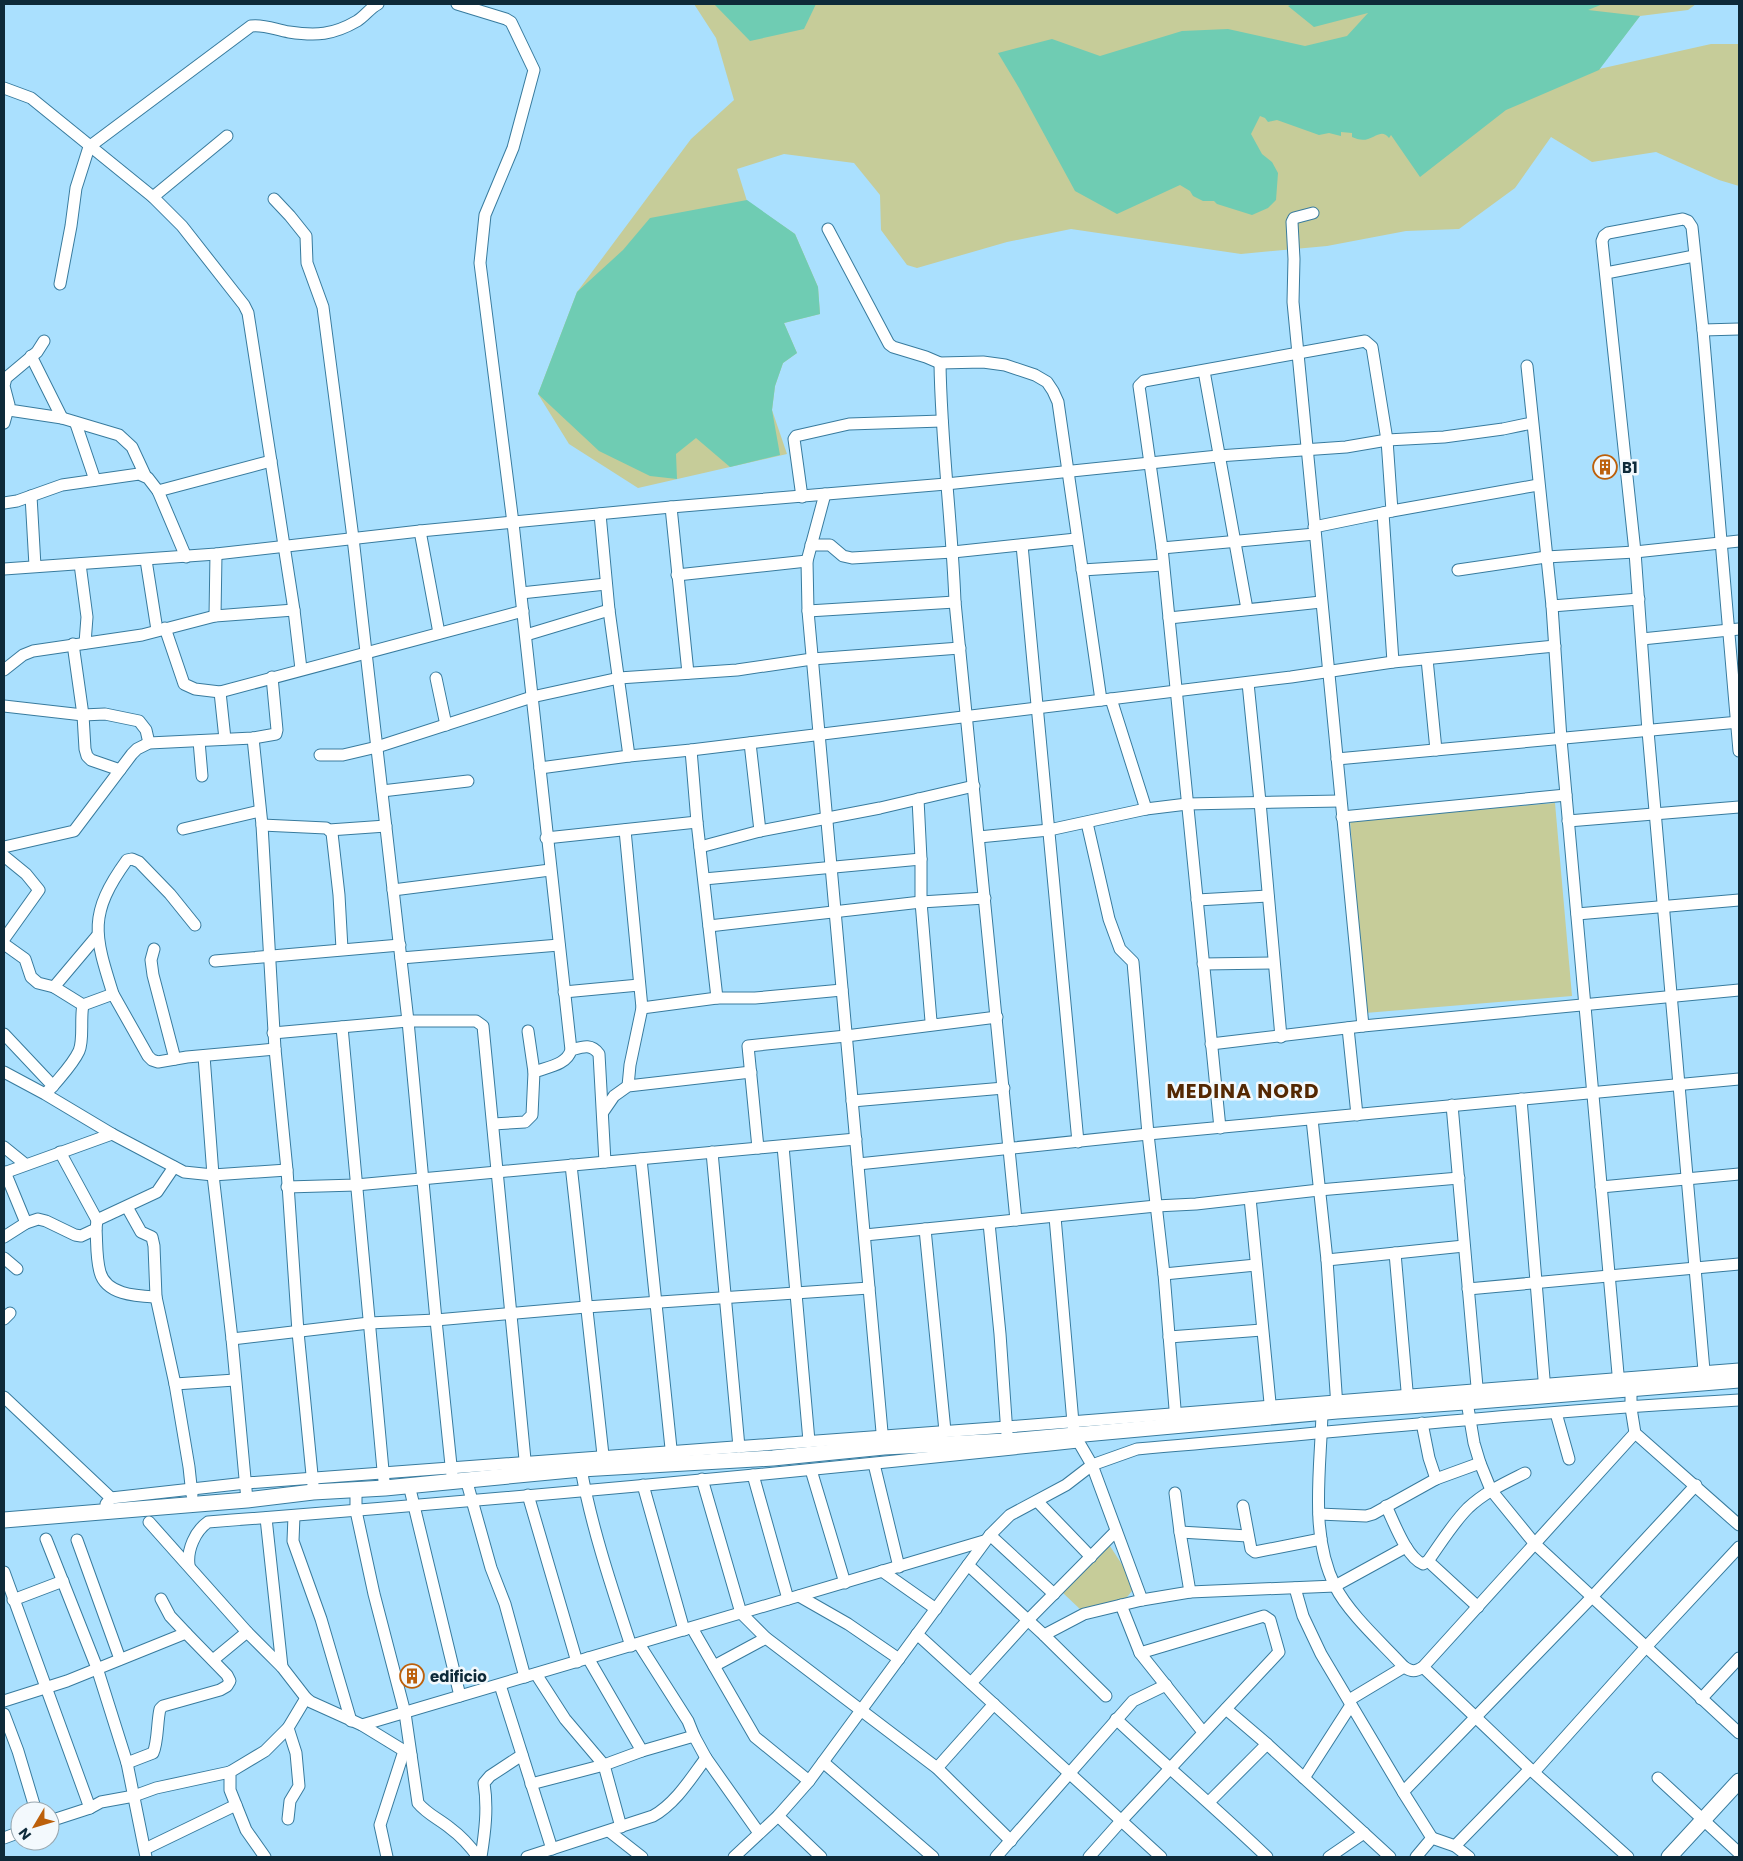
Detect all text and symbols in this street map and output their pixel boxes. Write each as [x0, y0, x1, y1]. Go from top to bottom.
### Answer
building icon: B1 [1592, 454, 1618, 480]
place label: B1 [1622, 457, 1638, 478]
district label: MEDINA NORD [1167, 1077, 1319, 1105]
building icon: edificio [399, 1663, 425, 1689]
place label: edificio [430, 1666, 487, 1687]
north arrow [10, 1801, 60, 1851]
text: N [14, 1824, 36, 1844]

